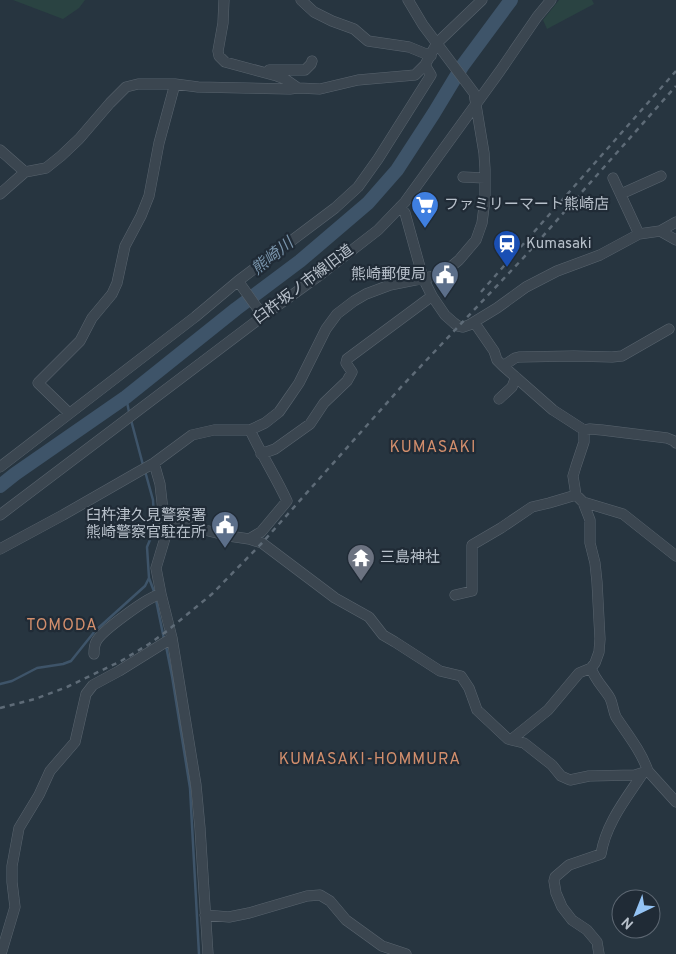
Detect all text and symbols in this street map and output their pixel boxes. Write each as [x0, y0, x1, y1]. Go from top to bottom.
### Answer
supermarket icon: ファミリーマート熊崎店 [410, 190, 440, 229]
place label: ファミリーマート熊崎店 [444, 196, 609, 215]
station icon: Kumasaki [492, 229, 522, 268]
water label: 熊崎川 [248, 233, 299, 280]
place label: Kumasaki [526, 235, 592, 254]
street label: 臼杵坂ノ市線旧道 [250, 241, 358, 329]
public building icon: 熊崎郵便局 [430, 260, 460, 299]
place label: 熊崎郵便局 [351, 266, 426, 285]
district label: KUMASAKI [390, 438, 476, 458]
place label: 臼杵津久見警察署 熊崎警察官駐在所 [86, 507, 206, 543]
public building icon: 臼杵津久見警察署 熊崎警察官駐在所 [210, 510, 240, 549]
temple icon: 三島神社 [346, 543, 376, 582]
place label: 三島神社 [380, 549, 440, 568]
district label: TOMODA [26, 616, 98, 636]
district label: KUMASAKI-HOMMURA [279, 750, 461, 770]
north arrow [611, 889, 661, 939]
text: N [619, 913, 638, 932]

